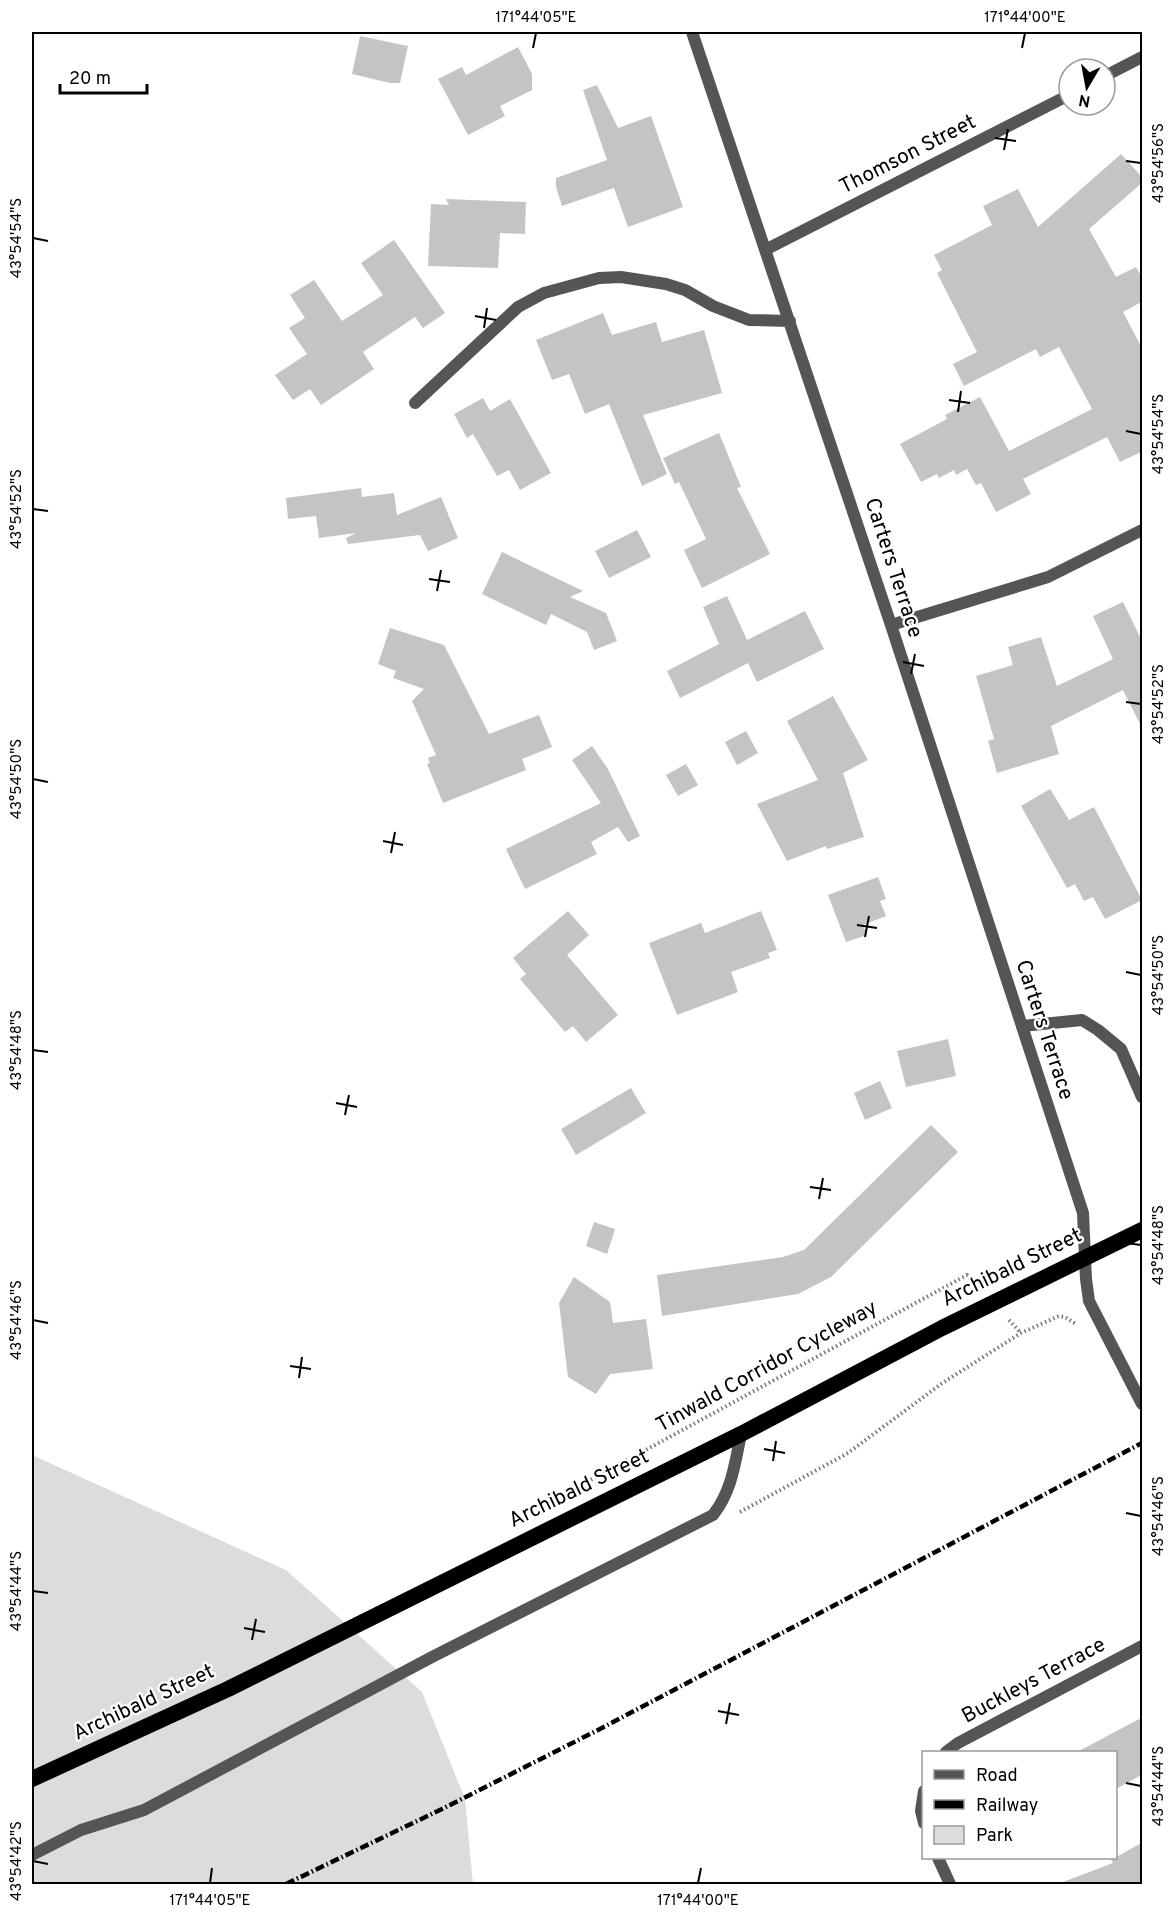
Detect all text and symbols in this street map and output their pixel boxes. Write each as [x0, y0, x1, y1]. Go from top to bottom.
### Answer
text: 171°44'05"E [495, 9, 577, 28]
text: 171°44'00"E [984, 9, 1066, 28]
scale bar [60, 57, 147, 95]
north arrow [1057, 57, 1117, 117]
text: 20 m [69, 68, 111, 91]
text: N [1077, 89, 1092, 111]
street label: Thomson Street [835, 109, 981, 201]
text: 43°54'56"S [1150, 123, 1169, 203]
text: 43°54'54"S [8, 198, 27, 278]
text: 43°54'54"S [1150, 394, 1169, 474]
text: 43°54'52"S [8, 469, 27, 549]
street label: Carters Terrace [858, 495, 928, 641]
text: 43°54'52"S [1150, 664, 1169, 744]
text: 43°54'50"S [8, 739, 27, 819]
text: 43°54'50"S [1150, 935, 1169, 1015]
street label: Carters Terrace [1009, 957, 1079, 1103]
text: 43°54'48"S [8, 1010, 27, 1090]
text: 43°54'48"S [1150, 1205, 1169, 1285]
street label: Archibald Street [937, 1222, 1087, 1314]
text: 43°54'46"S [8, 1280, 27, 1360]
street label: Tinwald Corridor Cycleway [652, 1295, 882, 1439]
street label: Archibald Street [504, 1443, 654, 1535]
text: 43°54'46"S [1150, 1476, 1169, 1556]
text: 43°54'44"S [8, 1551, 27, 1631]
street label: Buckleys Terrace [957, 1632, 1111, 1730]
street label: Archibald Street [69, 1658, 219, 1748]
text: 43°54'44"S [1150, 1746, 1169, 1826]
legend [922, 1751, 1117, 1859]
text: Road [976, 1765, 1018, 1788]
text: Railway [976, 1795, 1038, 1818]
text: 43°54'42"S [8, 1821, 27, 1901]
text: Park [976, 1825, 1013, 1848]
text: 171°44'05"E [169, 1892, 251, 1911]
text: 171°44'00"E [657, 1892, 739, 1911]

